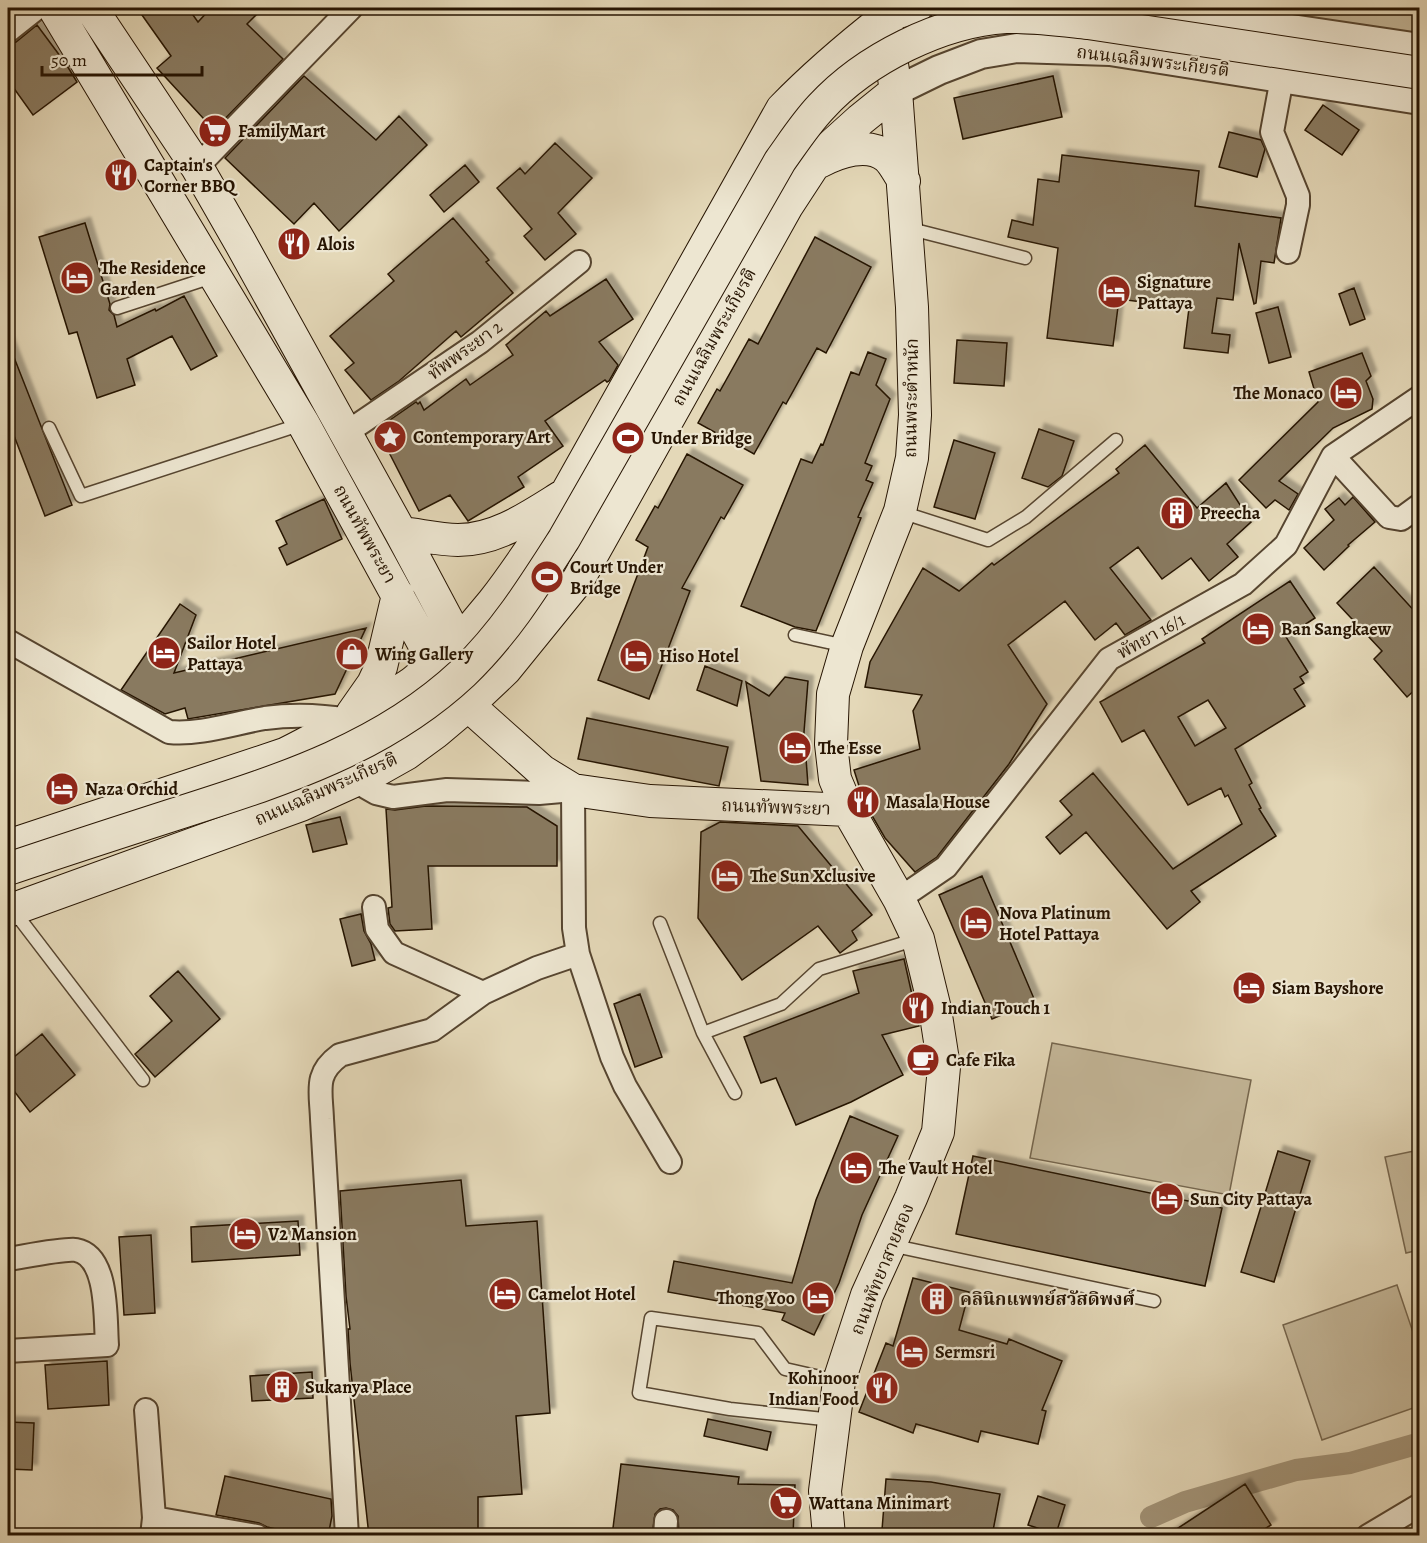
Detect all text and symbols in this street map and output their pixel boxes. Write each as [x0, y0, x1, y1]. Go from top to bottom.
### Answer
scale bar [42, 39, 202, 77]
street label: ถนนเฉลิมพระเกียรติ [1075, 40, 1231, 82]
text: 50 m [51, 48, 87, 72]
supermarket icon: FamilyMart [197, 113, 233, 149]
place label: FamilyMart [238, 119, 326, 143]
place label: Captain's Corner BBQ [144, 153, 238, 198]
restaurant icon: Captain's Corner BBQ [103, 157, 139, 193]
restaurant icon: Alois [276, 226, 312, 262]
place label: Alois [316, 232, 355, 256]
place label: The Residence Garden [100, 256, 206, 301]
hotel icon: The Residence Garden [59, 260, 95, 296]
street label: ถนนเฉลิมพระเกียรติ [666, 264, 762, 410]
place label: Signature Pattaya [1137, 270, 1211, 315]
hotel icon: Signature Pattaya [1096, 274, 1132, 310]
street label: ทัพพระยา 2 [423, 314, 508, 385]
street label: ถนนพระตำหนัก [898, 338, 924, 458]
hotel icon: The Monaco [1328, 375, 1364, 411]
place label: The Monaco [1233, 381, 1323, 405]
place icon: Contemporary Art [372, 419, 408, 455]
sports icon: Under Bridge [610, 420, 646, 456]
place label: Contemporary Art [413, 425, 551, 449]
place label: Under Bridge [651, 426, 752, 450]
street label: ถนนทัพพระยา [328, 480, 402, 588]
building icon: Preecha [1159, 495, 1195, 531]
place label: Preecha [1200, 501, 1261, 525]
place label: Court Under Bridge [570, 555, 664, 600]
sports icon: Court Under Bridge [529, 559, 565, 595]
street label: พัทยา 16/1 [1113, 607, 1189, 665]
hotel icon: Ban Sangkaew [1240, 611, 1276, 647]
place label: Ban Sangkaew [1281, 617, 1392, 641]
place label: Sailor Hotel Pattaya [187, 631, 277, 676]
hotel icon: Sailor Hotel Pattaya [146, 635, 182, 671]
shop icon: Wing Gallery [334, 636, 370, 672]
hotel icon: Hiso Hotel [618, 638, 654, 674]
place label: Wing Gallery [374, 642, 474, 666]
place label: Hiso Hotel [659, 644, 739, 668]
hotel icon: The Esse [777, 730, 813, 766]
place label: The Esse [818, 736, 882, 760]
street label: ถนนเฉลิมพระเกียรติ [251, 747, 401, 831]
hotel icon: Naza Orchid [44, 771, 80, 807]
place label: Naza Orchid [85, 777, 179, 801]
restaurant icon: Masala House [845, 784, 881, 820]
place label: Masala House [886, 790, 990, 814]
street label: ถนนทัพพระยา [721, 793, 831, 821]
hotel icon: The Sun Xclusive [709, 858, 745, 894]
place label: The Sun Xclusive [750, 864, 876, 888]
place label: Nova Platinum Hotel Pattaya [999, 901, 1111, 946]
hotel icon: Nova Platinum Hotel Pattaya [958, 905, 994, 941]
hotel icon: Siam Bayshore [1231, 970, 1267, 1006]
place label: Siam Bayshore [1272, 976, 1384, 1000]
restaurant icon: Indian Touch 1 [900, 990, 936, 1026]
place label: Indian Touch 1 [941, 996, 1051, 1020]
cafe icon: Cafe Fika [905, 1042, 941, 1078]
place label: Cafe Fika [946, 1048, 1016, 1072]
hotel icon: The Vault Hotel [838, 1150, 874, 1186]
place label: The Vault Hotel [879, 1156, 993, 1180]
hotel icon: Sun City Pattaya [1149, 1181, 1185, 1217]
place label: Sun City Pattaya [1190, 1187, 1312, 1211]
street label: ถนนพัทยาสายสอง [845, 1200, 919, 1338]
hotel icon: V2 Mansion [227, 1216, 263, 1252]
place label: V2 Mansion [267, 1222, 357, 1246]
hotel icon: Camelot Hotel [487, 1276, 523, 1312]
hotel icon: Thong Yoo [800, 1280, 836, 1316]
building icon: คลินิกแพทย์สวัสดิพงศ์ [919, 1281, 955, 1317]
place label: Camelot Hotel [528, 1282, 636, 1306]
place label: Thong Yoo [717, 1286, 795, 1310]
place label: คลินิกแพทย์สวัสดิพงศ์ [960, 1287, 1135, 1311]
hotel icon: Sermsri [894, 1334, 930, 1370]
place label: Sermsri [935, 1340, 995, 1364]
place label: Kohinoor Indian Food [769, 1366, 860, 1411]
building icon: Sukanya Place [264, 1369, 300, 1405]
restaurant icon: Kohinoor Indian Food [864, 1370, 900, 1406]
place label: Sukanya Place [305, 1375, 412, 1399]
supermarket icon: Wattana Minimart [768, 1485, 804, 1521]
place label: Wattana Minimart [808, 1491, 949, 1515]

